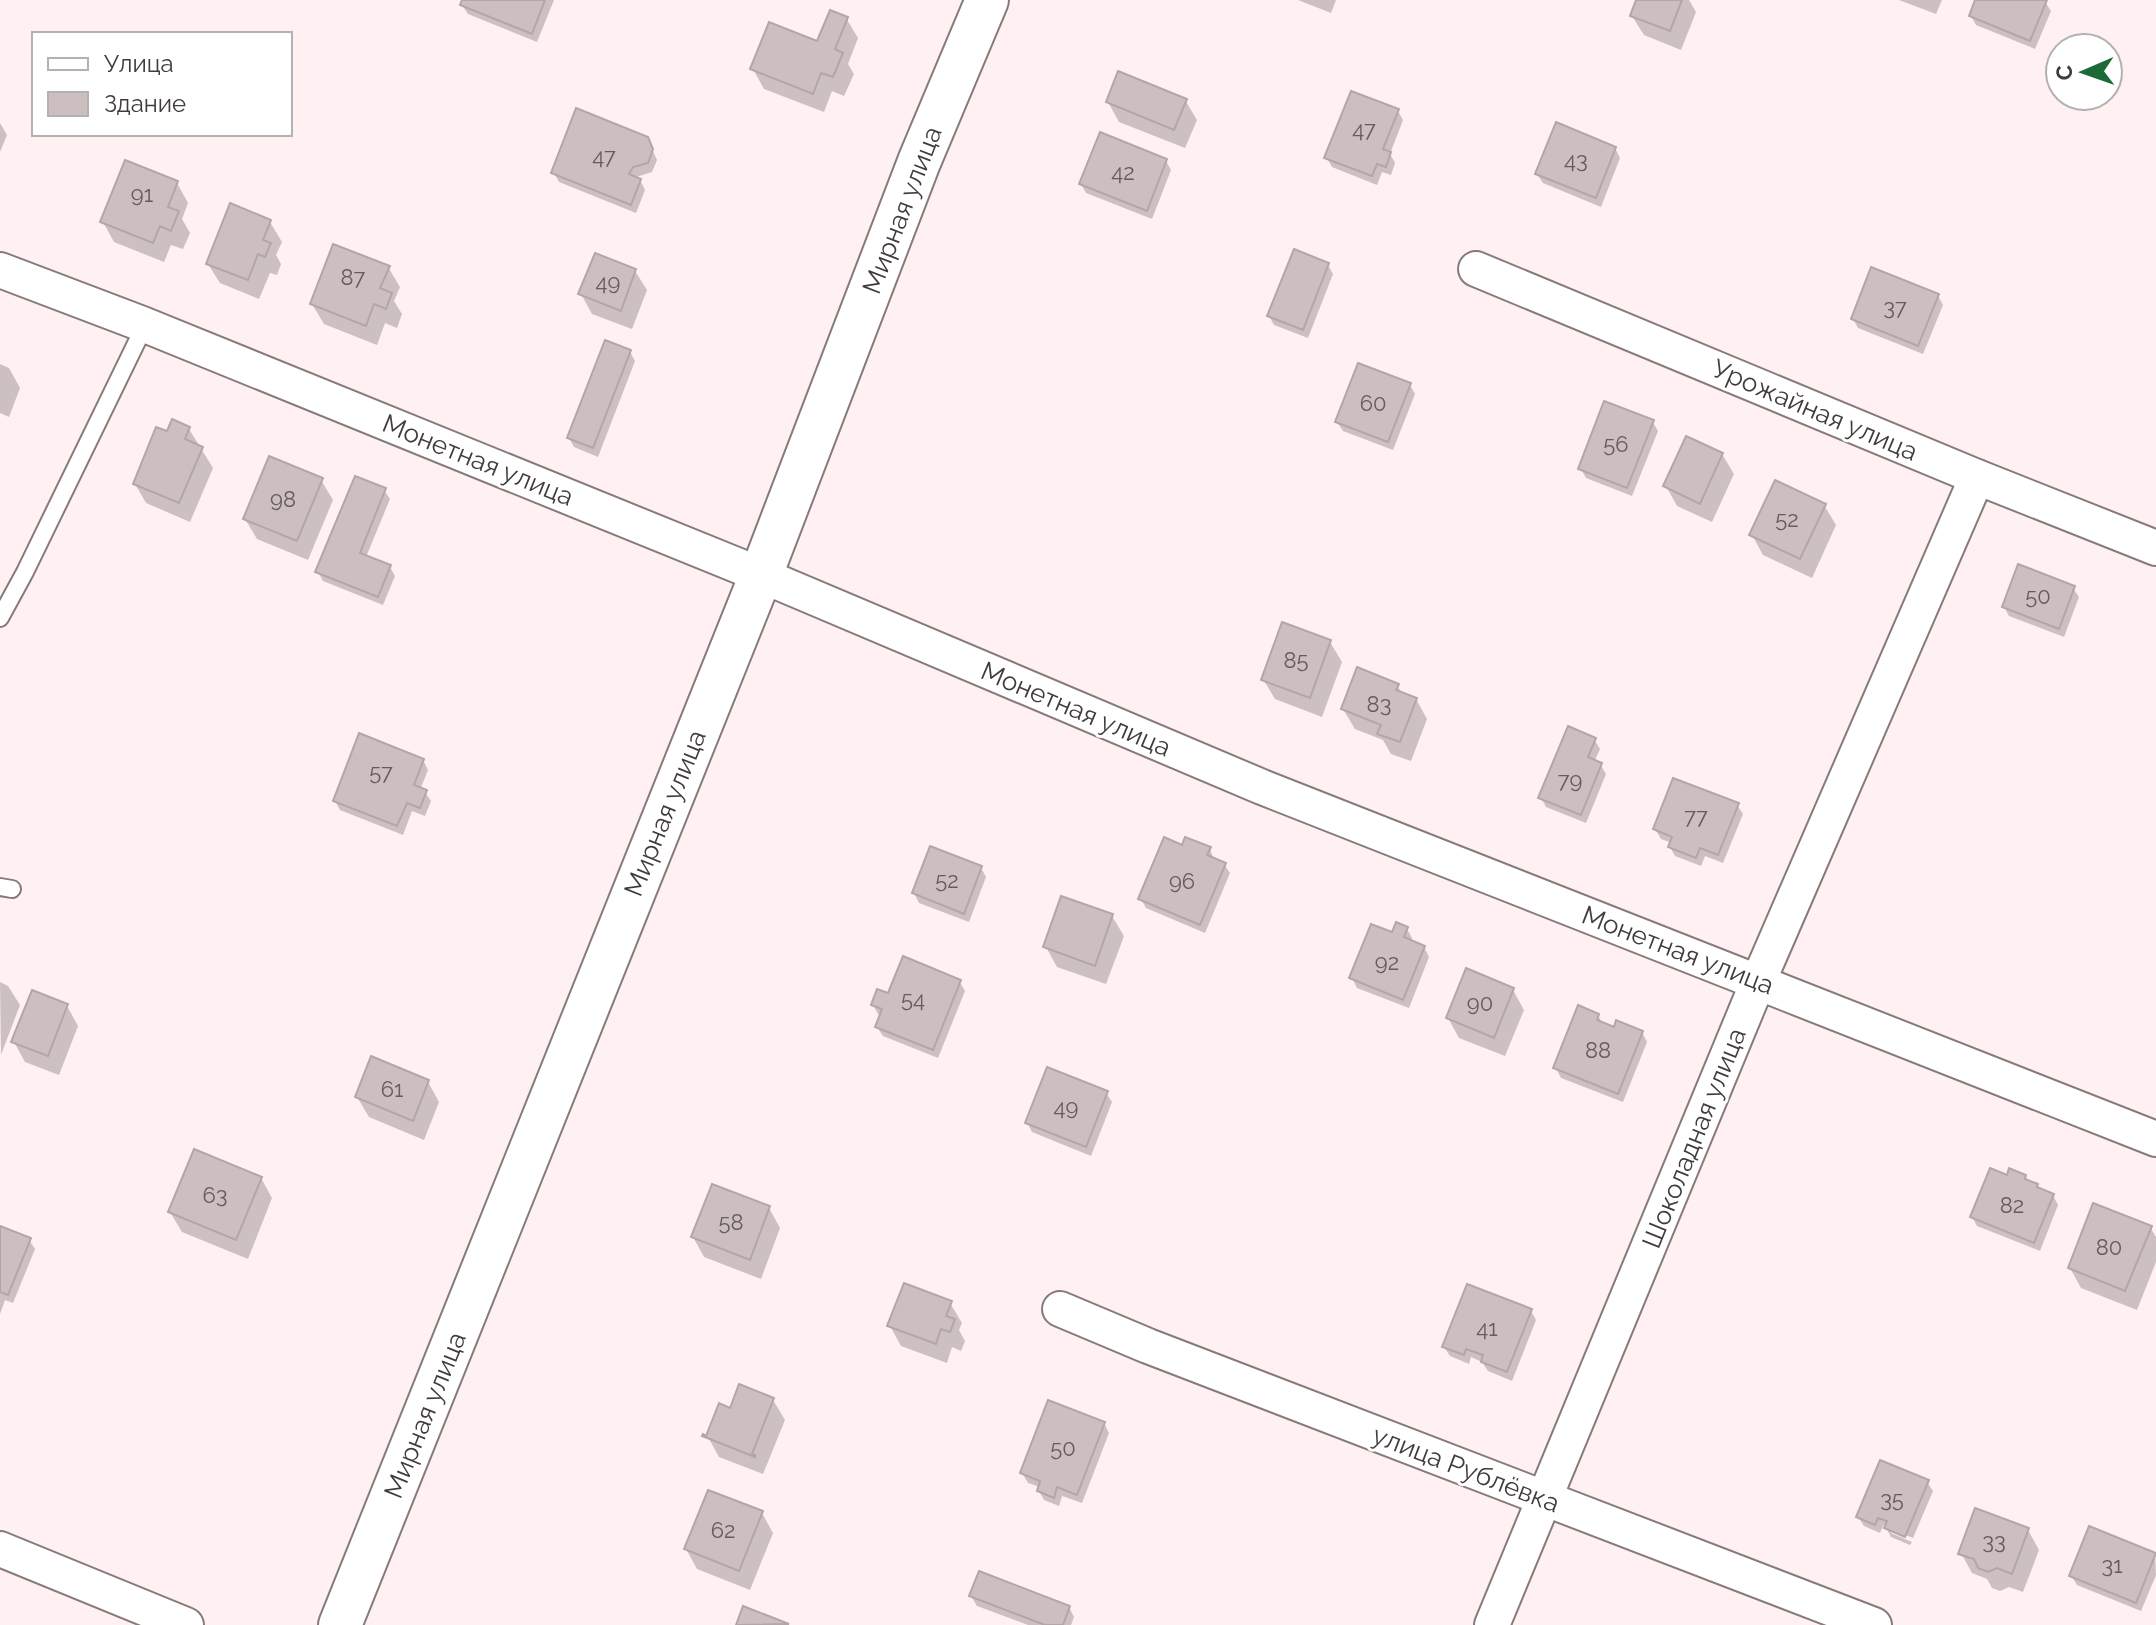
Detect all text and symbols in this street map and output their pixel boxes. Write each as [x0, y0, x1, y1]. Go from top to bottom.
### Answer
legend [32, 32, 292, 136]
north arrow [2044, 32, 2124, 112]
text: Улица [104, 49, 174, 78]
text: С [2051, 65, 2077, 81]
text: Здание [104, 89, 186, 118]
house number: 47 [1352, 116, 1376, 142]
street label: Мирная улица [856, 122, 948, 298]
house number: 47 [592, 143, 616, 169]
house number: 43 [1564, 147, 1588, 173]
house number: 42 [1111, 159, 1135, 185]
house number: 91 [131, 181, 153, 207]
house number: 87 [341, 264, 366, 290]
house number: 49 [596, 269, 620, 295]
house number: 37 [1883, 294, 1907, 320]
street label: Урожайная улица [1708, 353, 1922, 467]
house number: 60 [1360, 390, 1386, 416]
street label: Монетная улица [378, 408, 578, 512]
house number: 56 [1603, 431, 1629, 457]
house number: 98 [270, 486, 296, 512]
house number: 52 [1775, 506, 1799, 532]
house number: 50 [2025, 583, 2051, 609]
house number: 85 [1283, 647, 1309, 673]
street label: Монетная улица [977, 656, 1175, 762]
house number: 83 [1367, 691, 1391, 717]
street label: Мирная улица [618, 726, 712, 900]
house number: 57 [369, 759, 393, 785]
house number: 79 [1558, 767, 1582, 793]
house number: 77 [1684, 803, 1708, 829]
house number: 52 [935, 867, 959, 893]
house number: 96 [1169, 868, 1195, 894]
street label: Монетная улица [1578, 900, 1778, 1000]
house number: 92 [1375, 949, 1399, 975]
house number: 54 [901, 986, 925, 1012]
house number: 90 [1467, 990, 1493, 1016]
street label: Шоколадная улица [1636, 1024, 1752, 1252]
house number: 88 [1585, 1037, 1611, 1063]
house number: 61 [381, 1076, 403, 1102]
house number: 49 [1054, 1094, 1078, 1120]
house number: 63 [202, 1182, 228, 1208]
house number: 82 [2000, 1192, 2024, 1218]
house number: 58 [718, 1209, 744, 1235]
house number: 80 [2096, 1234, 2122, 1260]
house number: 41 [1476, 1315, 1498, 1341]
street label: Мирная улица [378, 1328, 472, 1502]
street label: улица Рублёвка [1368, 1420, 1564, 1518]
house number: 50 [1050, 1435, 1076, 1461]
house number: 35 [1880, 1486, 1904, 1512]
house number: 62 [711, 1517, 735, 1543]
house number: 33 [1982, 1528, 2006, 1554]
house number: 31 [2101, 1552, 2123, 1578]

